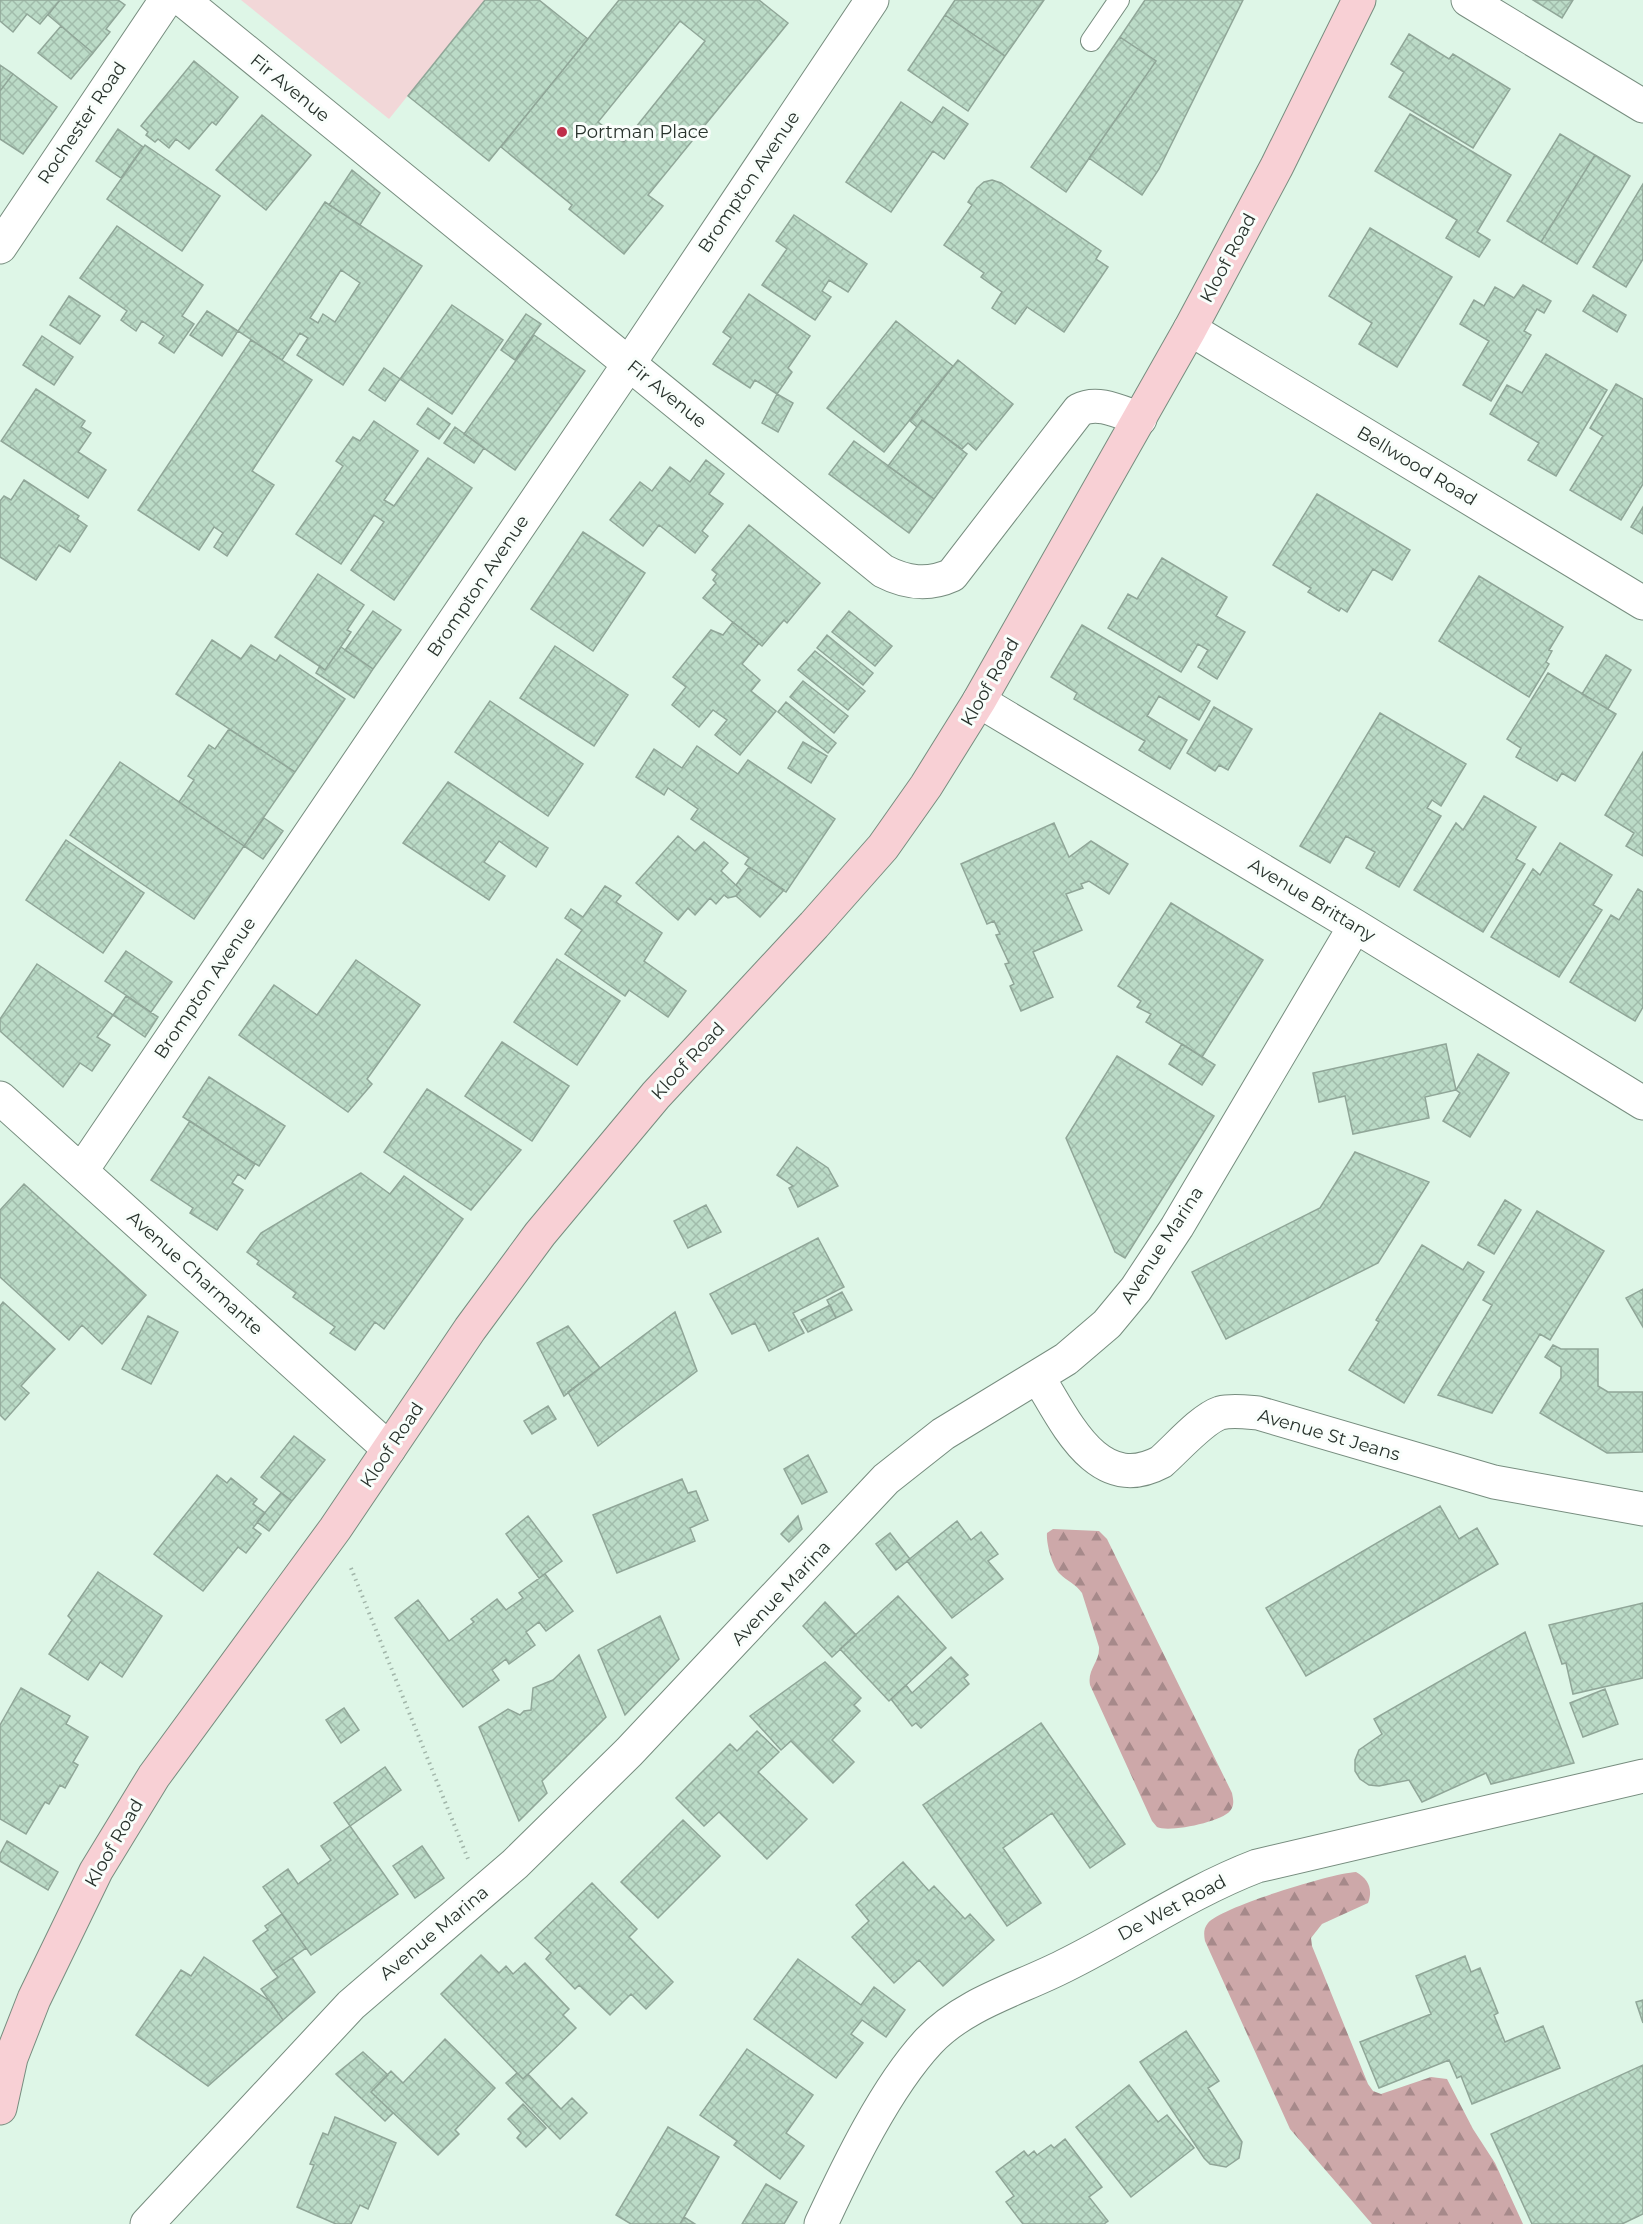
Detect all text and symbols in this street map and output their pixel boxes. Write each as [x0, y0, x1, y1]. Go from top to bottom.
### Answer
street label: Fir Avenue [246, 49, 334, 127]
street label: Rochester Road [33, 58, 131, 188]
street label: Brompton Avenue [693, 107, 805, 257]
place label: Portman Place [574, 121, 709, 143]
marker: Portman Place [555, 125, 569, 139]
street label: Kloof Road [1195, 210, 1261, 306]
street label: Fir Avenue [623, 355, 711, 433]
street label: Bellwood Road [1353, 421, 1481, 511]
street label: Brompton Avenue [422, 511, 534, 661]
street label: Kloof Road [956, 634, 1024, 730]
street label: Avenue Brittany [1245, 853, 1380, 947]
street label: Brompton Avenue [149, 913, 261, 1063]
street label: Kloof Road [647, 1018, 729, 1104]
street label: Avenue Marina [1116, 1182, 1208, 1308]
street label: Avenue Charmante [123, 1206, 267, 1340]
street label: Kloof Road [355, 1398, 429, 1492]
street label: Avenue St Jeans [1255, 1404, 1403, 1466]
street label: Avenue Marina [727, 1536, 835, 1650]
street label: Kloof Road [80, 1795, 148, 1891]
street label: De Wet Road [1114, 1870, 1230, 1946]
street label: Avenue Marina [375, 1881, 493, 1985]

